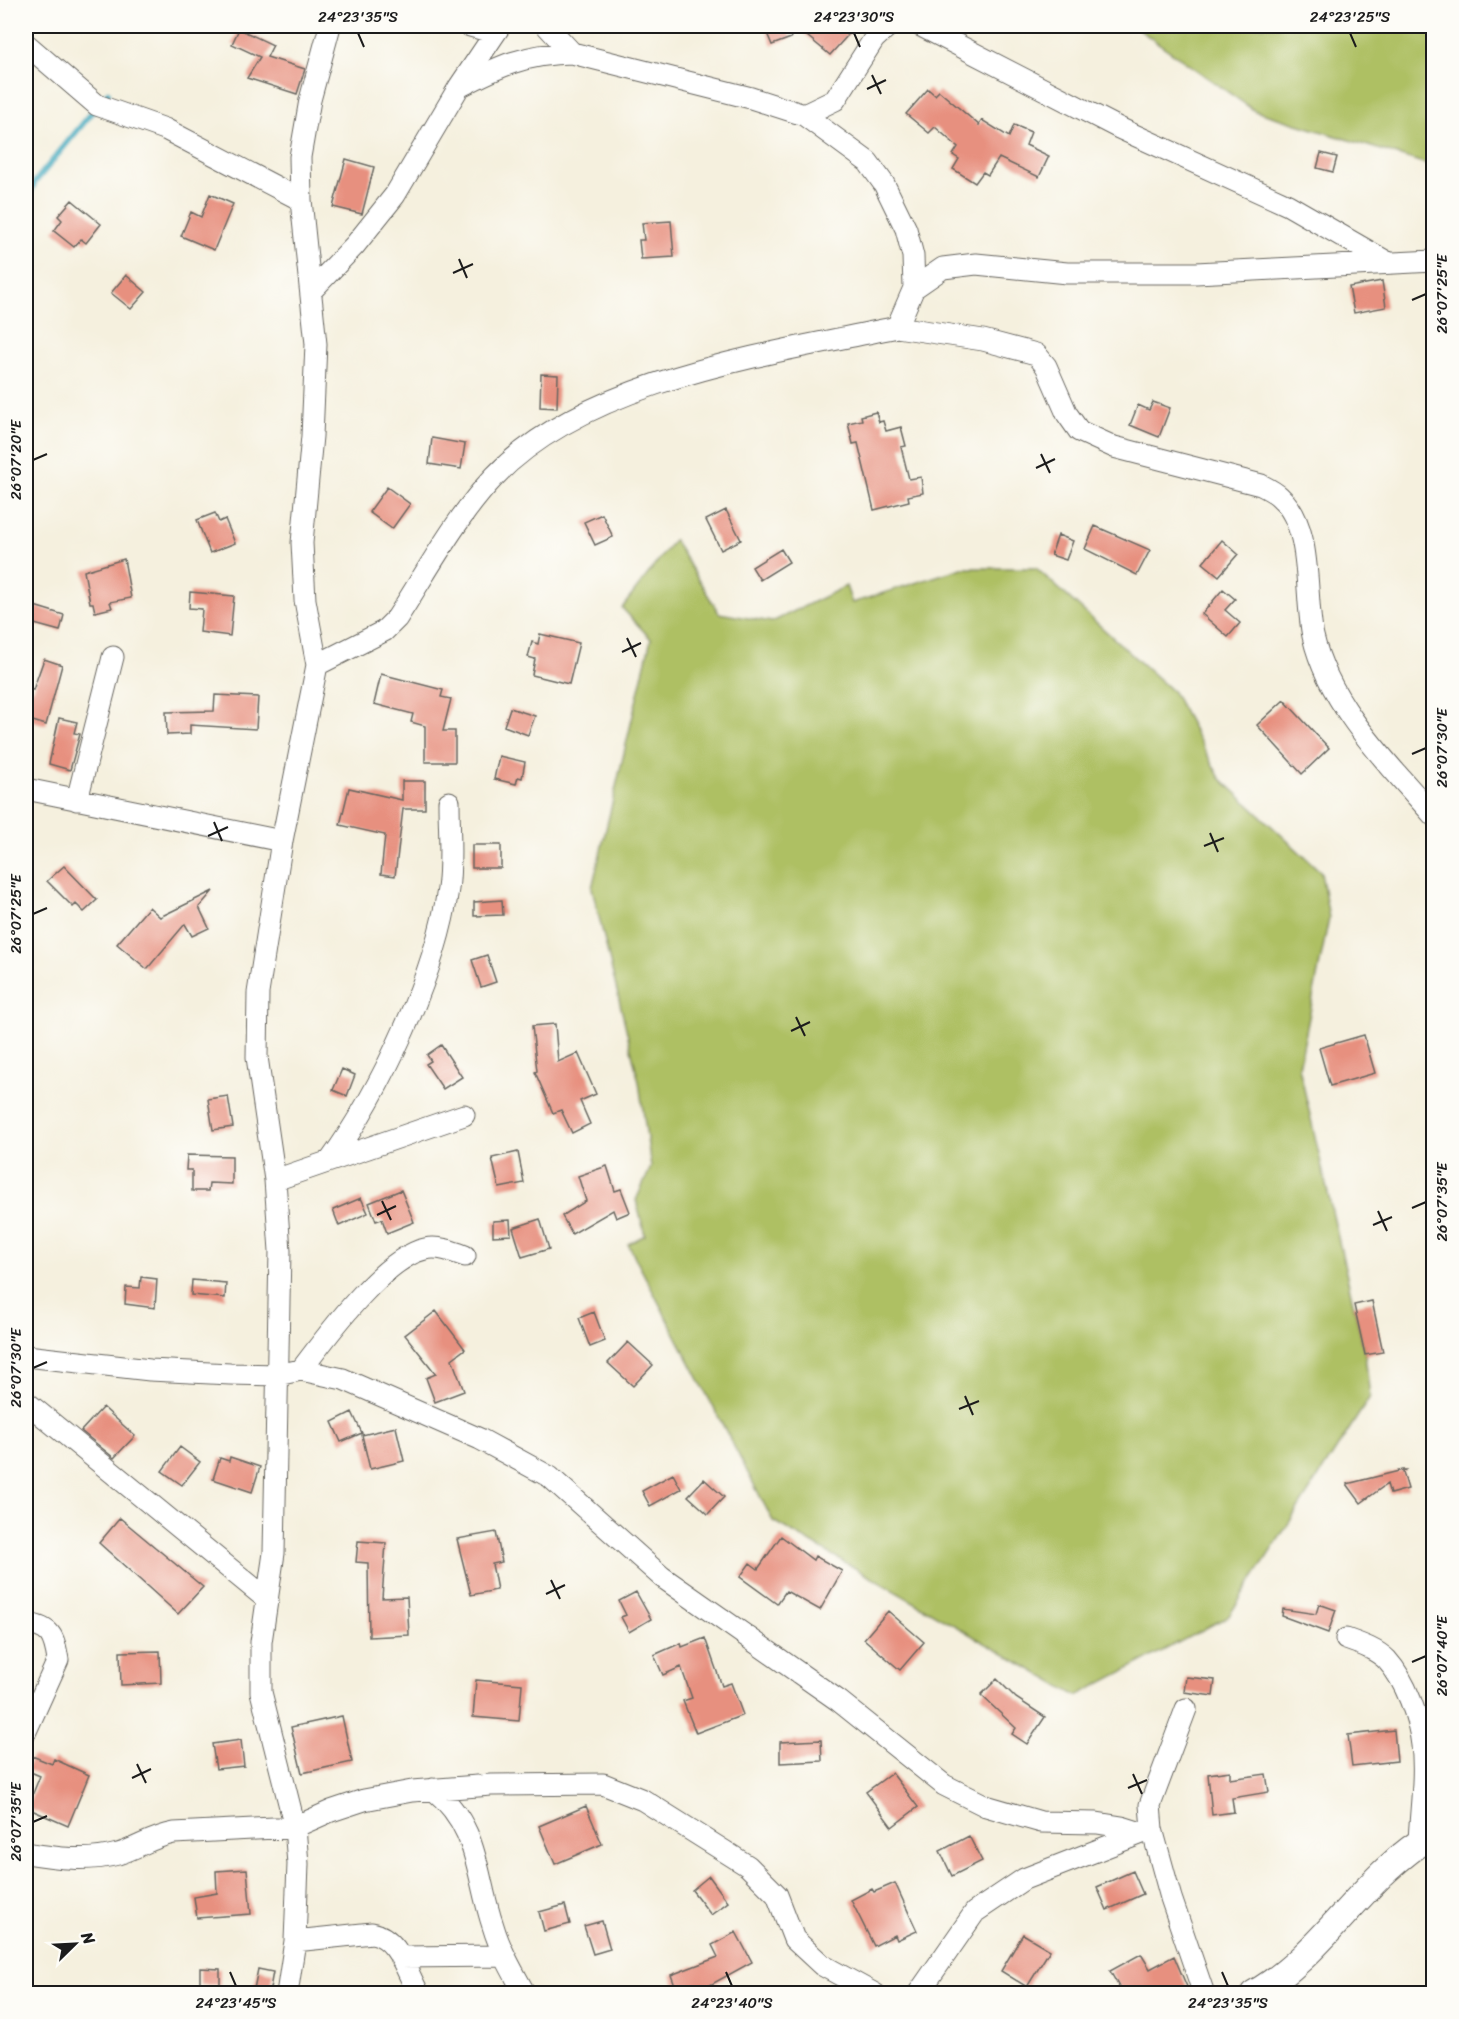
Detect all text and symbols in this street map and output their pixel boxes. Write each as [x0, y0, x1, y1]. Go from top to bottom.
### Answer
text: 24°23'35"S [318, 4, 399, 30]
text: 24°23'30"S [814, 4, 895, 30]
text: 24°23'25"S [1310, 4, 1391, 30]
text: 26°07'25"E [1429, 253, 1455, 334]
text: 26°07'20"E [3, 418, 29, 500]
text: 26°07'30"E [1429, 707, 1455, 788]
text: 26°07'25"E [3, 873, 29, 954]
text: 26°07'35"E [1429, 1161, 1455, 1242]
text: 26°07'30"E [3, 1327, 29, 1408]
text: 26°07'40"E [1429, 1614, 1455, 1696]
text: 26°07'35"E [3, 1781, 29, 1862]
north arrow [45, 1914, 105, 1974]
text: N [72, 1926, 104, 1950]
text: 24°23'45"S [195, 1990, 277, 2016]
text: 24°23'40"S [691, 1990, 773, 2016]
text: 24°23'35"S [1188, 1990, 1269, 2016]

